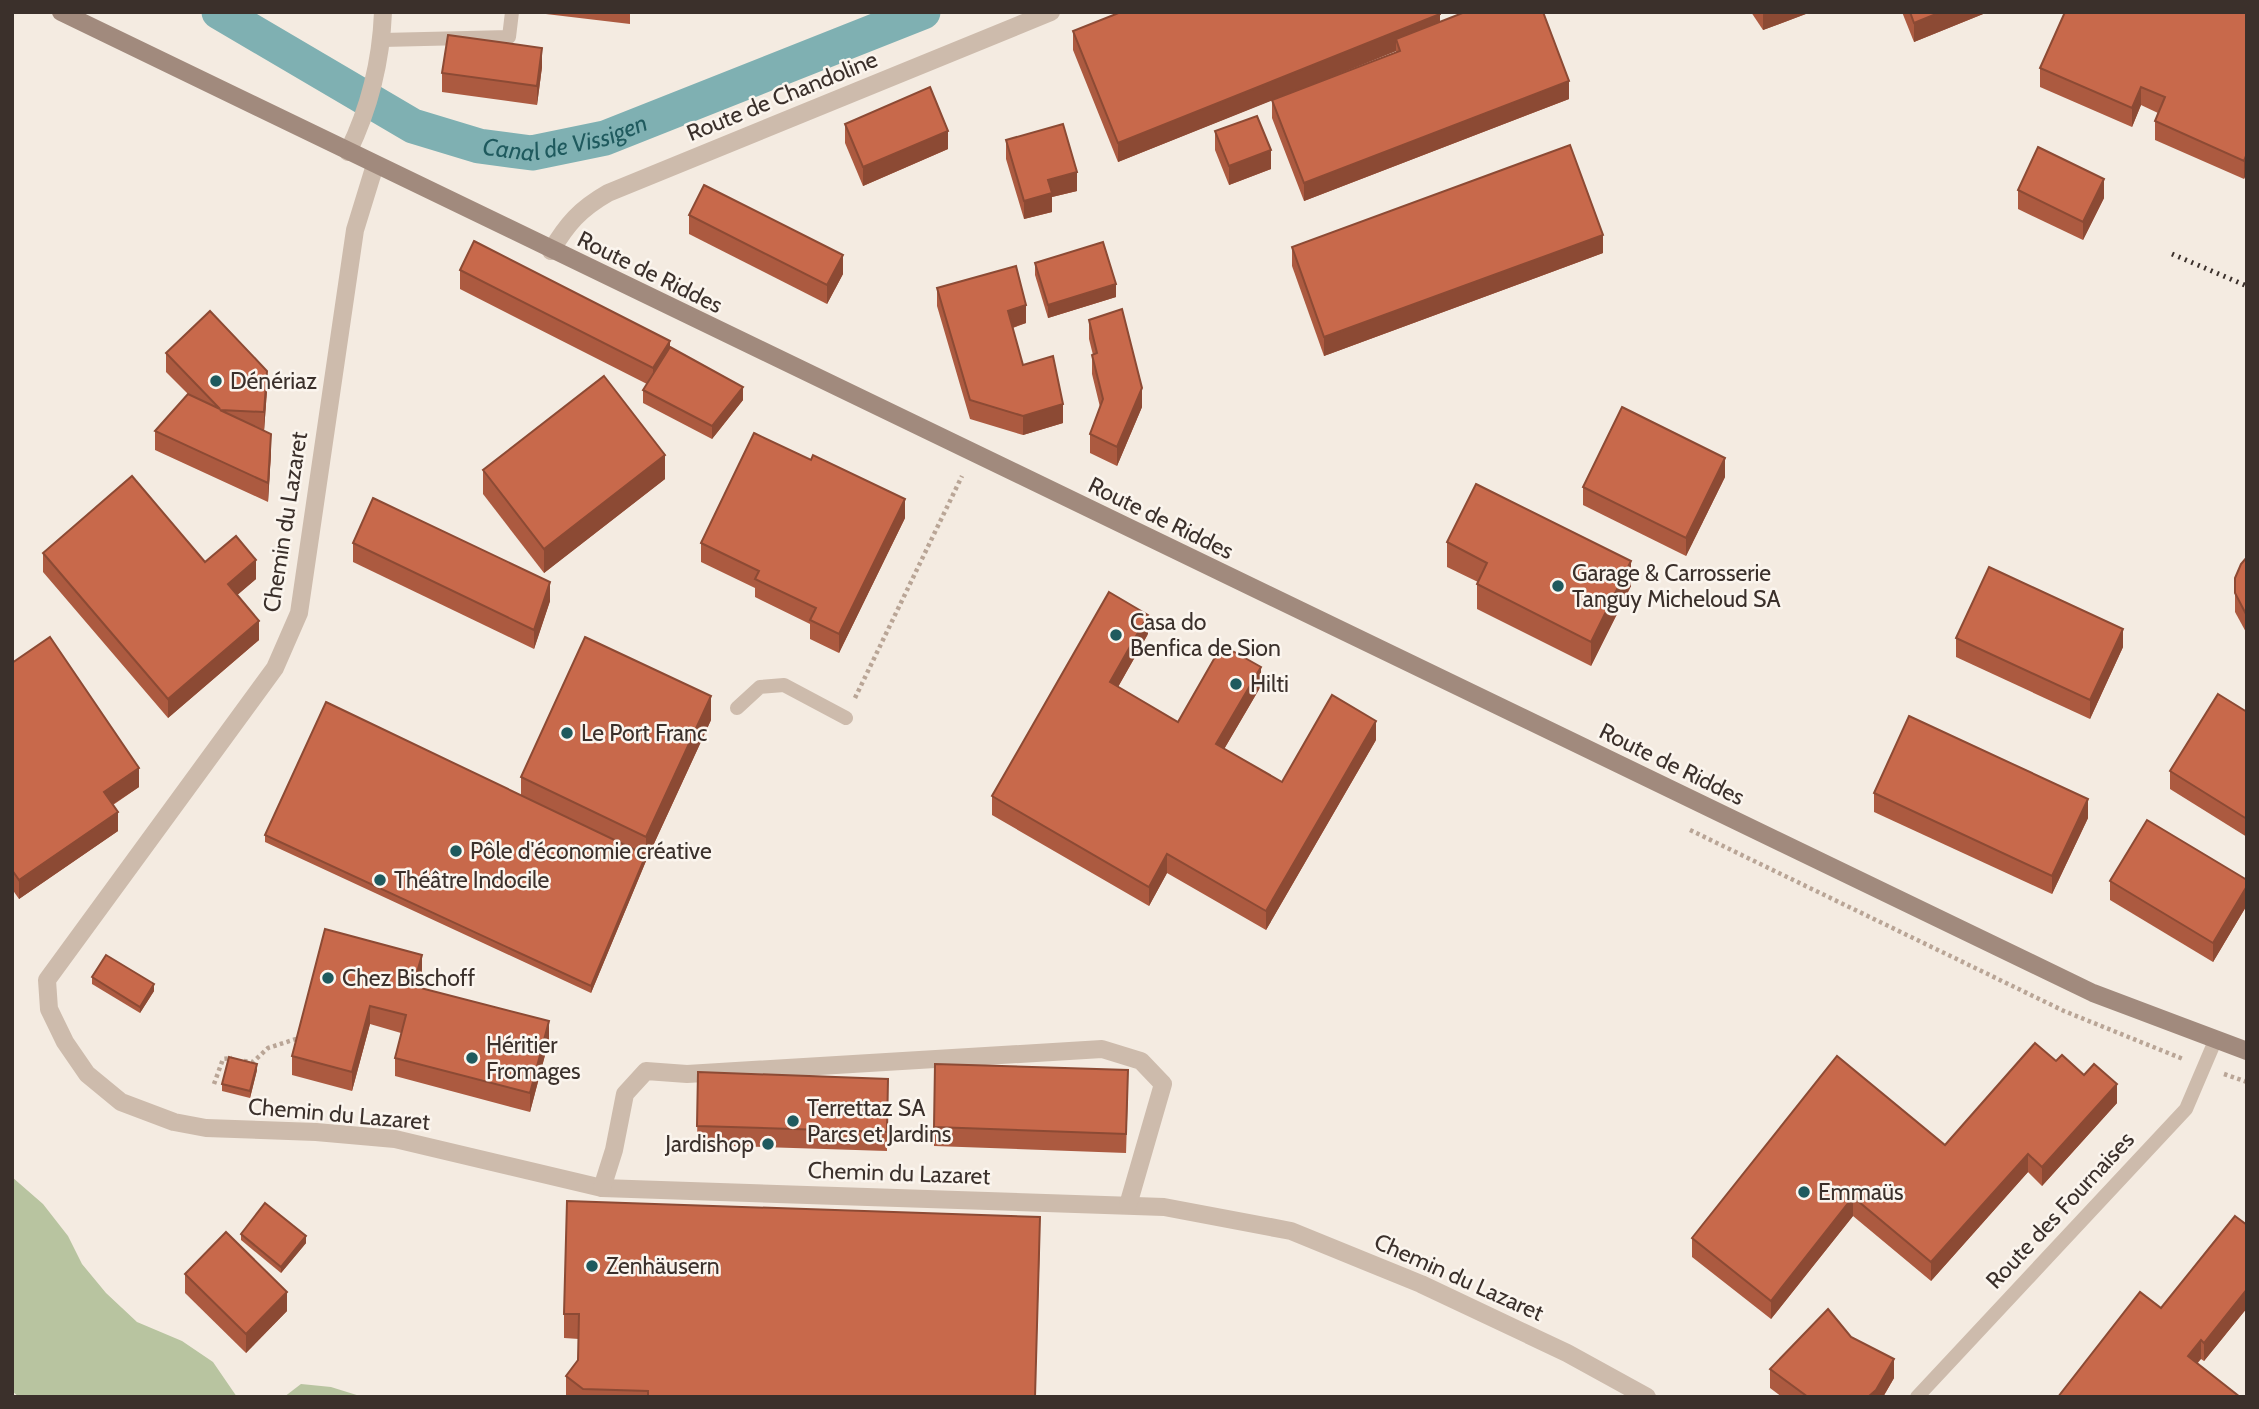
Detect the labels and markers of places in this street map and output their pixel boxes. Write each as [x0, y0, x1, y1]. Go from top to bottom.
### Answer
place label: Dénériaz [230, 367, 317, 395]
marker: Dénériaz [208, 373, 224, 389]
place label: Garage & Carrosserie Tanguy Micheloud SA [1572, 559, 1781, 613]
marker: Garage & Carrosserie Tanguy Micheloud SA [1550, 578, 1566, 594]
place label: Casa do Benfica de Sion [1130, 608, 1281, 662]
marker: Casa do Benfica de Sion [1108, 627, 1124, 643]
place label: Hilti [1250, 670, 1289, 698]
marker: Hilti [1228, 676, 1244, 692]
place label: Le Port Franc [581, 719, 707, 747]
marker: Le Port Franc [559, 725, 575, 741]
place label: Pôle d'économie créative [470, 837, 712, 865]
marker: Pôle d'économie créative [448, 843, 464, 859]
place label: Théâtre Indocile [394, 866, 549, 894]
marker: Théâtre Indocile [372, 872, 388, 888]
place label: Chez Bischoff [342, 964, 475, 992]
marker: Chez Bischoff [320, 970, 336, 986]
place label: Héritier Fromages [486, 1031, 581, 1085]
marker: Héritier Fromages [464, 1050, 480, 1066]
place label: Terrettaz SA Parcs et Jardins [807, 1094, 951, 1148]
marker: Terrettaz SA Parcs et Jardins [785, 1113, 801, 1129]
place label: Jardishop [664, 1130, 754, 1158]
marker: Jardishop [760, 1136, 776, 1152]
place label: Emmaüs [1818, 1178, 1904, 1206]
marker: Emmaüs [1796, 1184, 1812, 1200]
place label: Zenhäusern [606, 1252, 720, 1280]
marker: Zenhäusern [584, 1258, 600, 1274]

